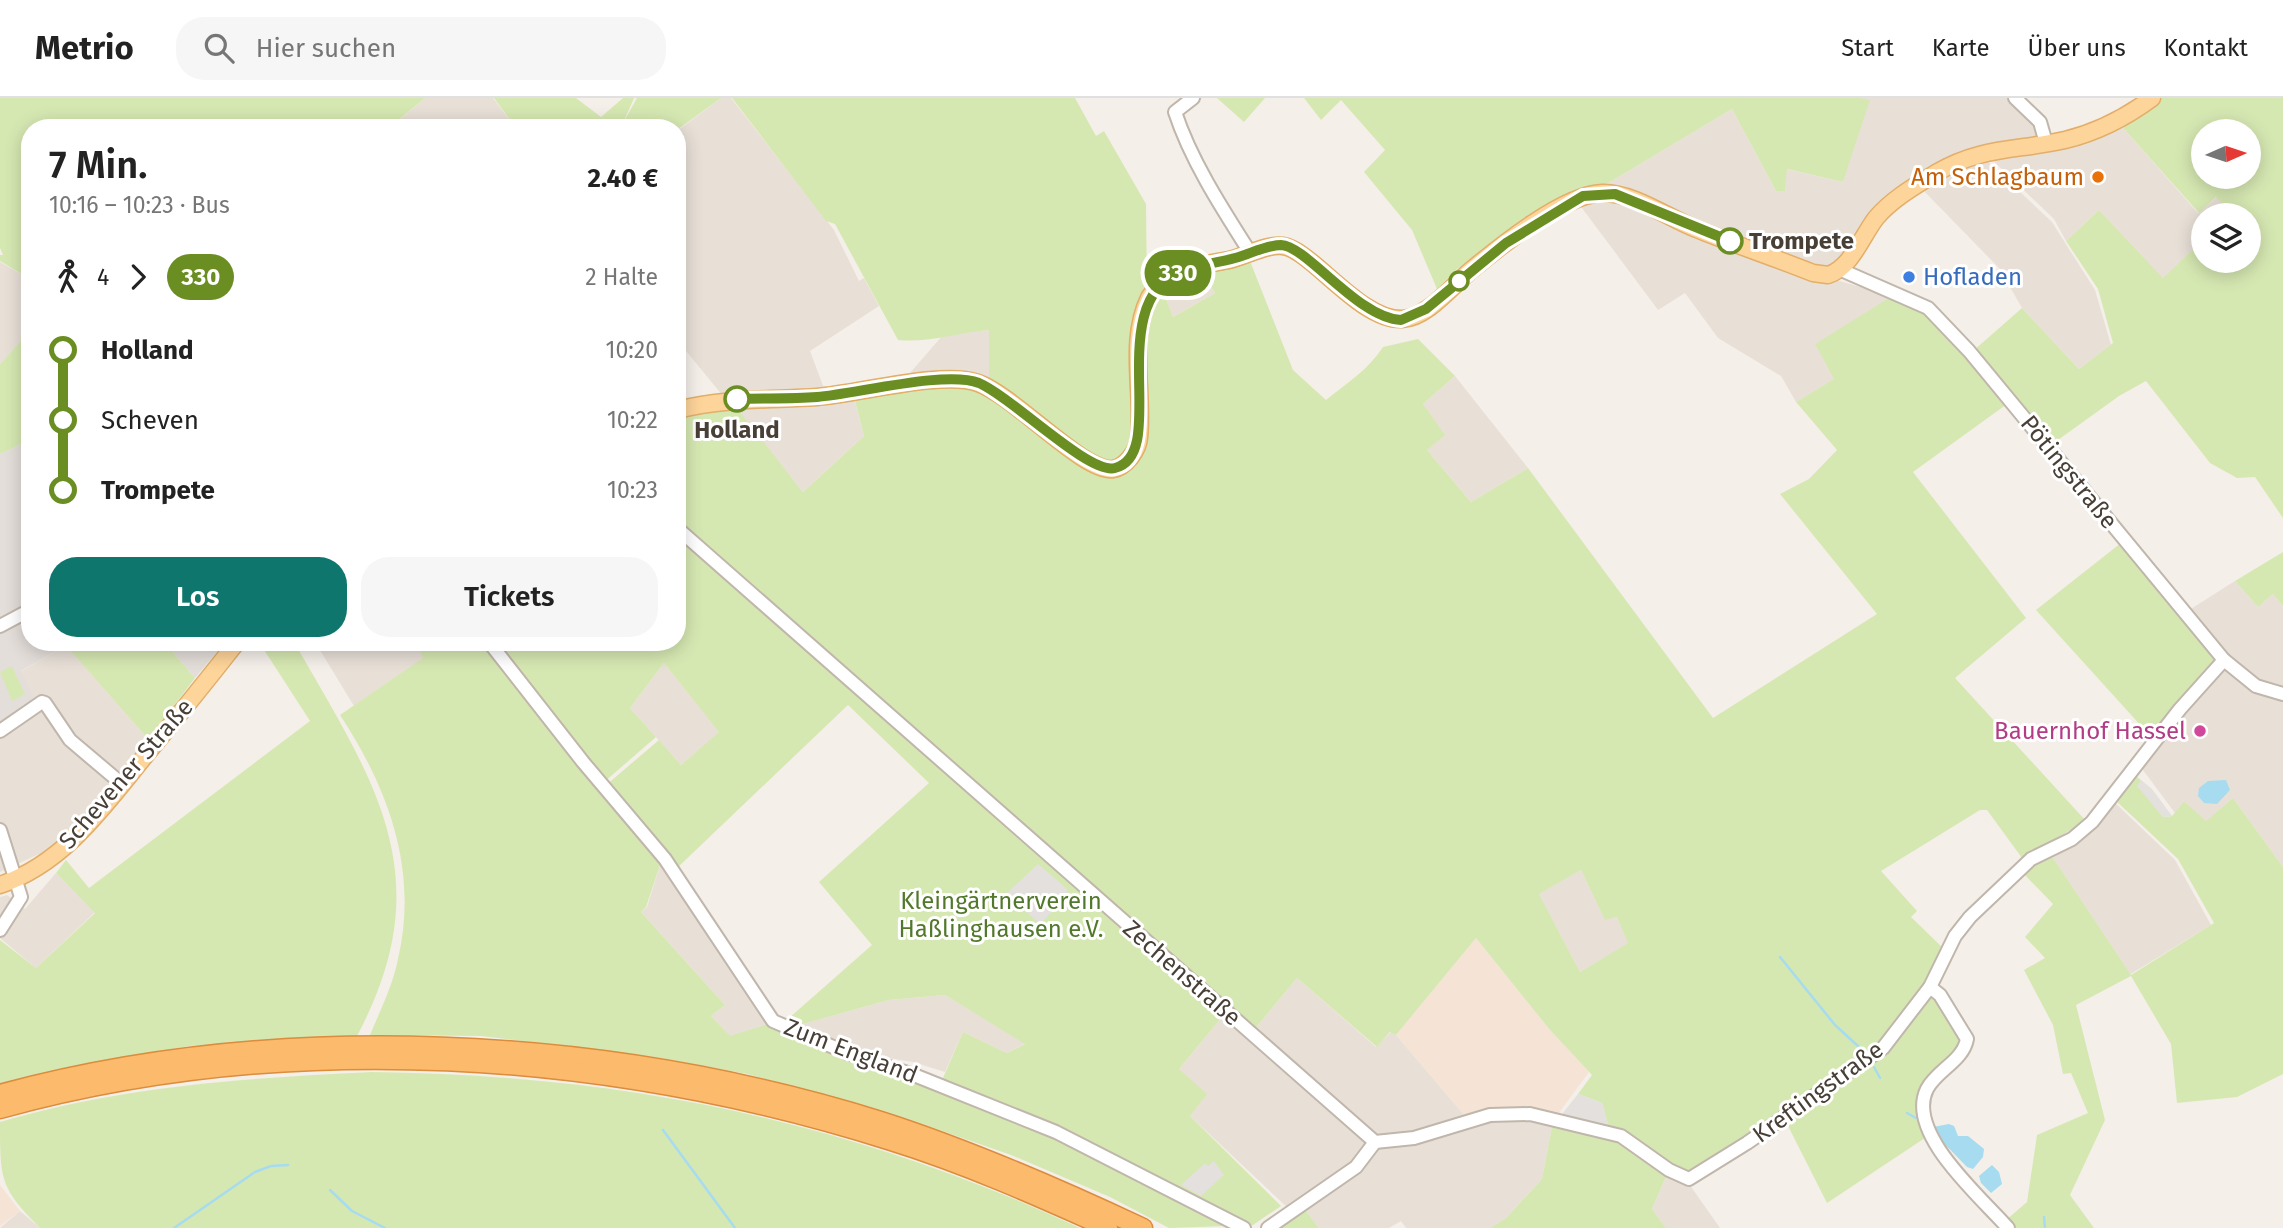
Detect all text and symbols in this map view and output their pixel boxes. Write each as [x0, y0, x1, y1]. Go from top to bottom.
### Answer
search box [176, 17, 666, 80]
text: Metrio [35, 28, 134, 68]
icon: search [200, 29, 238, 67]
text: Hier suchen [256, 33, 396, 64]
text: Start [1841, 34, 1894, 62]
text: Karte [1932, 34, 1990, 62]
text: Über uns [2028, 34, 2126, 62]
text: Kontakt [2164, 34, 2248, 62]
north arrow [2191, 119, 2261, 189]
map controls [2191, 119, 2261, 273]
text: 7 Min. [49, 142, 147, 188]
text: 2.40 € [587, 163, 658, 194]
place label: Am Schlagbaum [1911, 163, 2084, 191]
marker: Am Schlagbaum [2090, 169, 2106, 185]
text: 10:16 – 10:23 · Bus [49, 191, 230, 219]
button: layers [2191, 203, 2261, 273]
place label: Trompete [1749, 227, 1854, 255]
marker: Trompete [1717, 228, 1743, 254]
line badge: 330 [1138, 250, 1218, 296]
icon: walk [49, 258, 87, 296]
icon: forward [119, 258, 157, 296]
text: 330 [1159, 259, 1198, 287]
text: 4 [97, 263, 109, 291]
text: 330 [181, 263, 220, 291]
text: 2 Halte [585, 263, 658, 291]
place label: Hofladen [1923, 263, 2022, 291]
marker: Hofladen [1901, 269, 1917, 285]
unlabelled marker [1449, 271, 1469, 291]
text: Holland [101, 335, 194, 366]
text: 10:20 [605, 336, 658, 364]
marker: Holland [724, 386, 750, 412]
text: Scheven [101, 405, 199, 436]
text: 10:22 [607, 406, 658, 434]
street label: Pötingstraße [2015, 410, 2123, 534]
place label: Holland [694, 416, 780, 444]
text: Trompete [101, 475, 215, 506]
text: 10:23 [607, 476, 658, 504]
button: Los [49, 557, 347, 637]
button: Tickets [361, 557, 658, 637]
street label: Schevener Straße [53, 693, 199, 855]
place label: Bauernhof Hassel [1994, 717, 2186, 745]
marker: Bauernhof Hassel [2192, 723, 2208, 739]
park label: Kleingärtnerverein Haßlinghausen e.V. [898, 887, 1104, 943]
street label: Zechenstraße [1118, 914, 1246, 1032]
street label: Zum England [780, 1013, 922, 1089]
street label: Kreftingstraße [1747, 1035, 1889, 1149]

